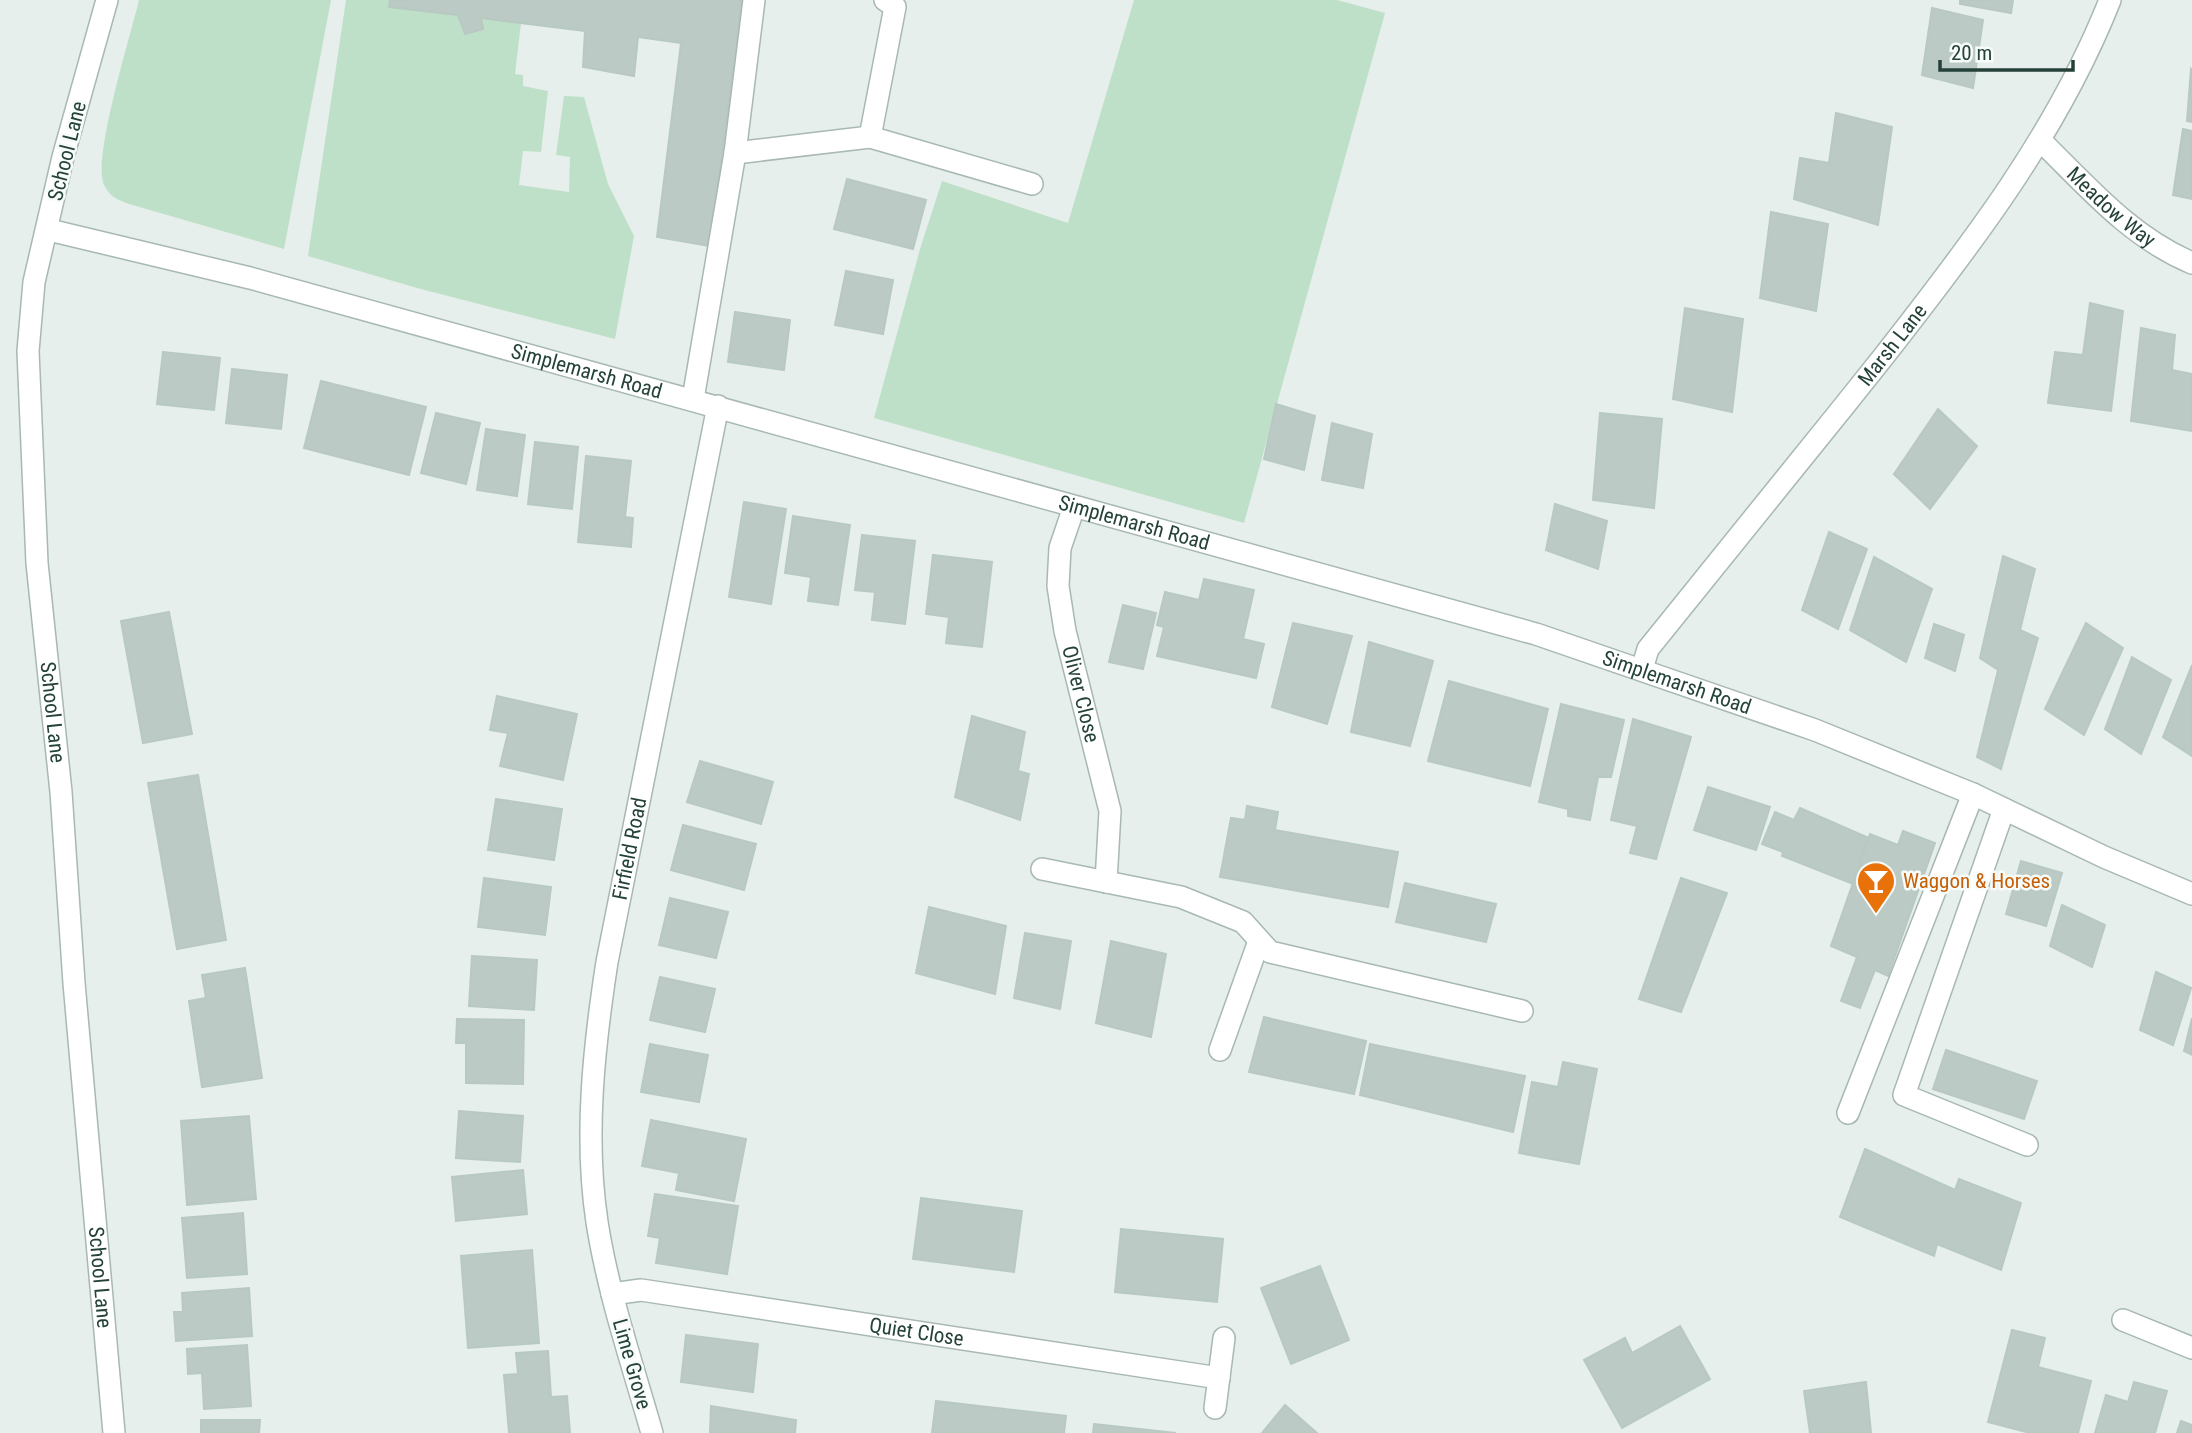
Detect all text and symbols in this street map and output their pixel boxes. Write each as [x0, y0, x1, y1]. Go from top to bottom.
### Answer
scale bar [1940, 28, 2073, 72]
text: 20 m [1951, 41, 1992, 65]
street label: School Lane [43, 99, 91, 203]
street label: Meadow Way [2062, 162, 2160, 252]
street label: Marsh Lane [1853, 299, 1932, 391]
street label: Simplemarsh Road [509, 339, 665, 404]
street label: Simplemarsh Road [1056, 490, 1212, 555]
street label: Oliver Close [1057, 643, 1104, 745]
street label: Simplemarsh Road [1599, 646, 1754, 719]
street label: School Lane [35, 661, 70, 764]
street label: Firfield Road [608, 795, 652, 902]
bar icon: Waggon & Horses [1855, 860, 1897, 915]
place label: Waggon & Horses [1903, 869, 2050, 893]
street label: School Lane [84, 1226, 117, 1329]
street label: Quiet Close [868, 1313, 966, 1351]
street label: Lime Grove [608, 1316, 656, 1412]

